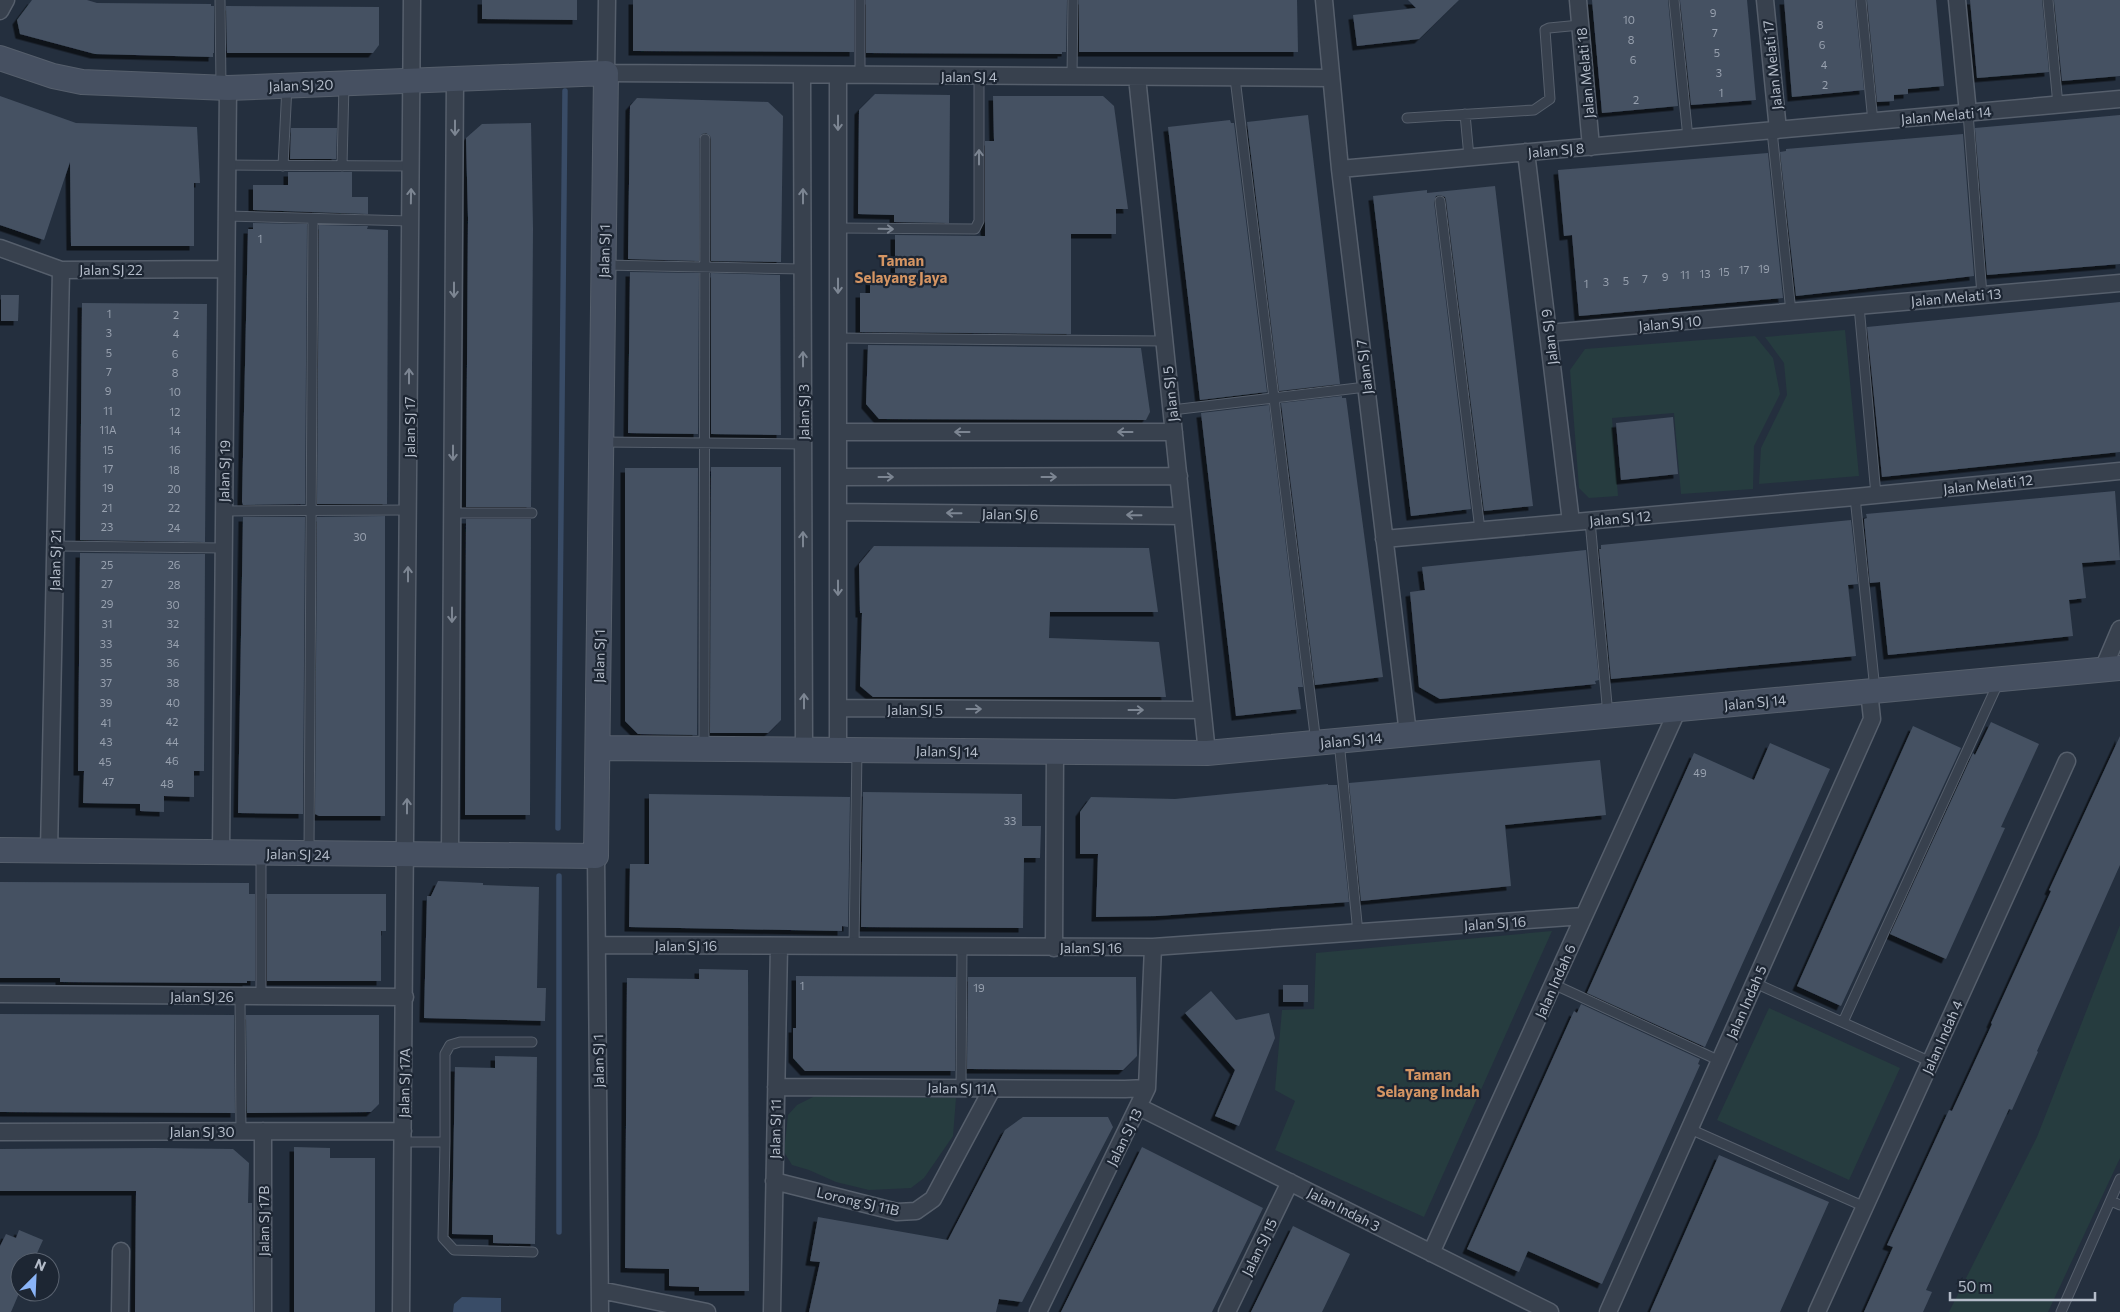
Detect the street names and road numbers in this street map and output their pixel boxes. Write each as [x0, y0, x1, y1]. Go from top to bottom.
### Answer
street label: Jalan Melati 17 [1759, 19, 1785, 111]
street label: Jalan Melati 18 [1573, 27, 1597, 119]
street label: Jalan SJ 4 [941, 68, 998, 85]
street label: Jalan SJ 20 [268, 75, 334, 95]
street label: Jalan Melati 14 [1900, 103, 1993, 127]
street label: Jalan SJ 8 [1527, 139, 1585, 161]
street label: Jalan SJ 1 [595, 224, 613, 278]
street label: Jalan SJ 22 [79, 261, 143, 278]
street label: Jalan Melati 13 [1910, 285, 2002, 309]
street label: Jalan SJ 9 [1537, 308, 1561, 366]
street label: Jalan SJ 10 [1638, 312, 1702, 334]
street label: Jalan SJ 7 [1352, 338, 1376, 396]
street label: Jalan SJ 5 [1159, 365, 1181, 423]
street label: Jalan SJ 3 [795, 384, 812, 440]
street label: Jalan SJ 17 [401, 396, 418, 458]
street label: Jalan SJ 19 [215, 440, 233, 502]
street label: Jalan Melati 12 [1942, 471, 2034, 497]
street label: Jalan SJ 6 [982, 505, 1038, 523]
street label: Jalan SJ 12 [1589, 507, 1652, 529]
street label: Jalan SJ 21 [46, 529, 64, 591]
street label: Jalan SJ 1 [590, 629, 608, 683]
street label: Jalan SJ 14 [1723, 691, 1787, 713]
street label: Jalan SJ 5 [887, 701, 943, 718]
street label: Jalan SJ 14 [1319, 729, 1383, 751]
street label: Jalan SJ 14 [916, 742, 979, 760]
street label: Jalan SJ 24 [266, 845, 331, 863]
street label: Jalan SJ 16 [1463, 912, 1527, 934]
street label: Jalan SJ 16 [655, 937, 717, 954]
street label: Jalan SJ 16 [1060, 939, 1122, 956]
street label: Jalan Indah 6 [1531, 941, 1579, 1021]
street label: Jalan Indah 5 [1722, 962, 1770, 1042]
street label: Jalan SJ 26 [170, 988, 234, 1005]
street label: Jalan Indah 4 [1918, 997, 1966, 1077]
street label: Jalan SJ 1 [589, 1034, 607, 1088]
street label: Jalan SJ 17A [395, 1048, 413, 1118]
street label: Jalan SJ 11A [927, 1079, 997, 1097]
street label: Jalan SJ 11 [766, 1099, 784, 1159]
street label: Jalan SJ 13 [1103, 1105, 1145, 1169]
street label: Jalan SJ 30 [169, 1123, 235, 1140]
street label: Lorong SJ 11B [815, 1183, 901, 1219]
street label: Jalan Indah 3 [1305, 1183, 1383, 1235]
street label: Jalan SJ 17B [255, 1186, 272, 1256]
street label: Jalan SJ 15 [1238, 1215, 1280, 1279]

